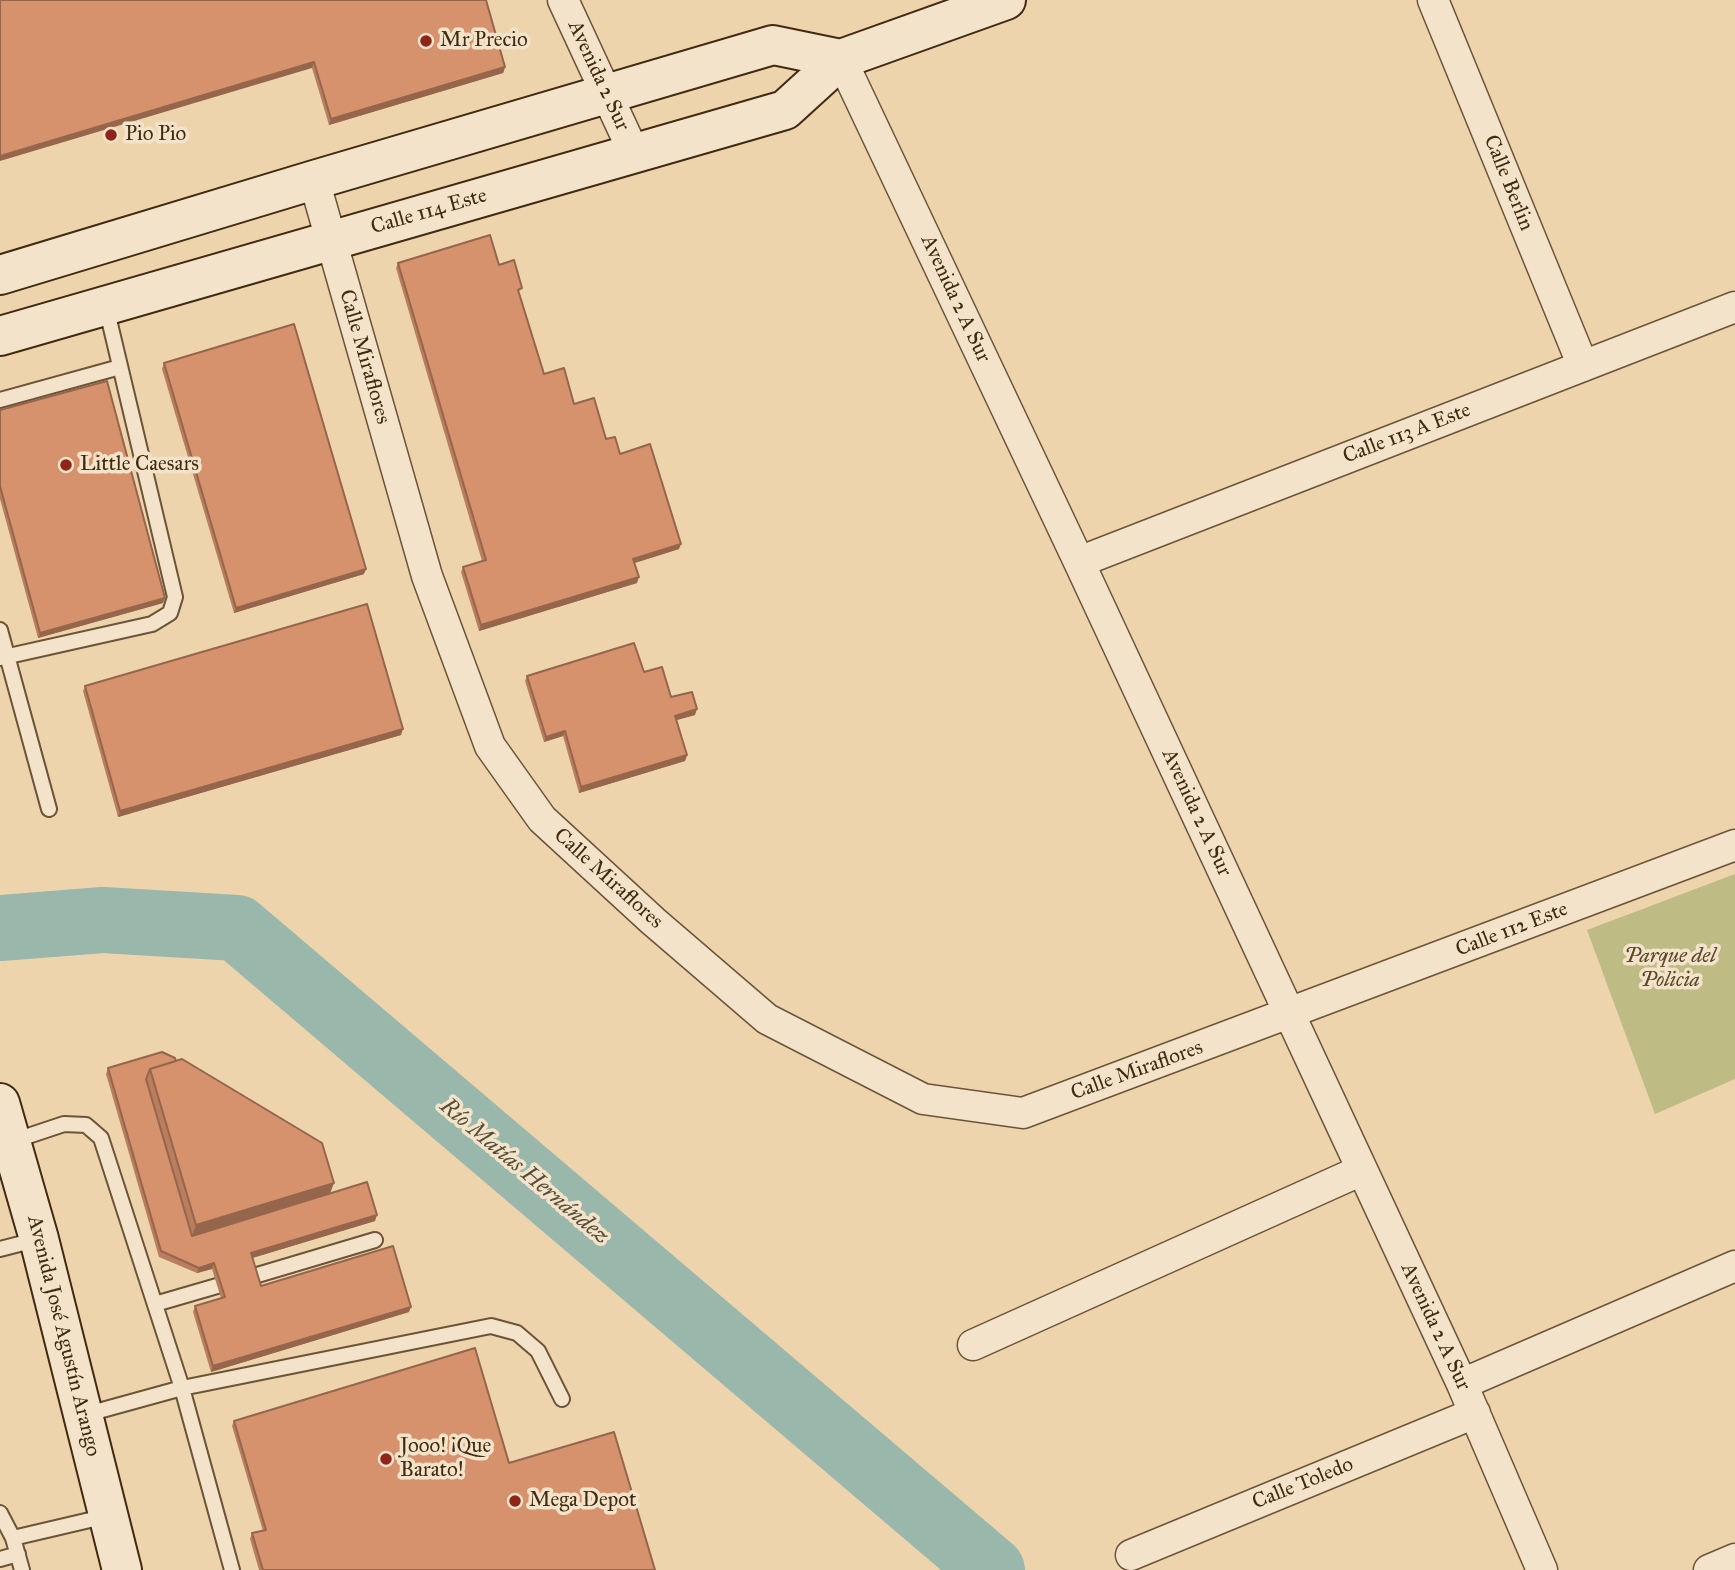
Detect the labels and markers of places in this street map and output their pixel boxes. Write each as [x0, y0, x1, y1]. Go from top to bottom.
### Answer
place label: Mr Precio [440, 28, 528, 54]
marker: Mr Precio [418, 33, 434, 49]
place label: Pio Pio [125, 122, 186, 148]
marker: Pio Pio [103, 127, 119, 143]
place label: Little Caesars [80, 452, 199, 478]
marker: Little Caesars [58, 457, 74, 473]
place label: Jooo! ¡Que Barato! [400, 1434, 491, 1484]
marker: Jooo! ¡Que Barato! [378, 1451, 394, 1467]
place label: Mega Depot [529, 1488, 636, 1514]
marker: Mega Depot [507, 1493, 523, 1509]

